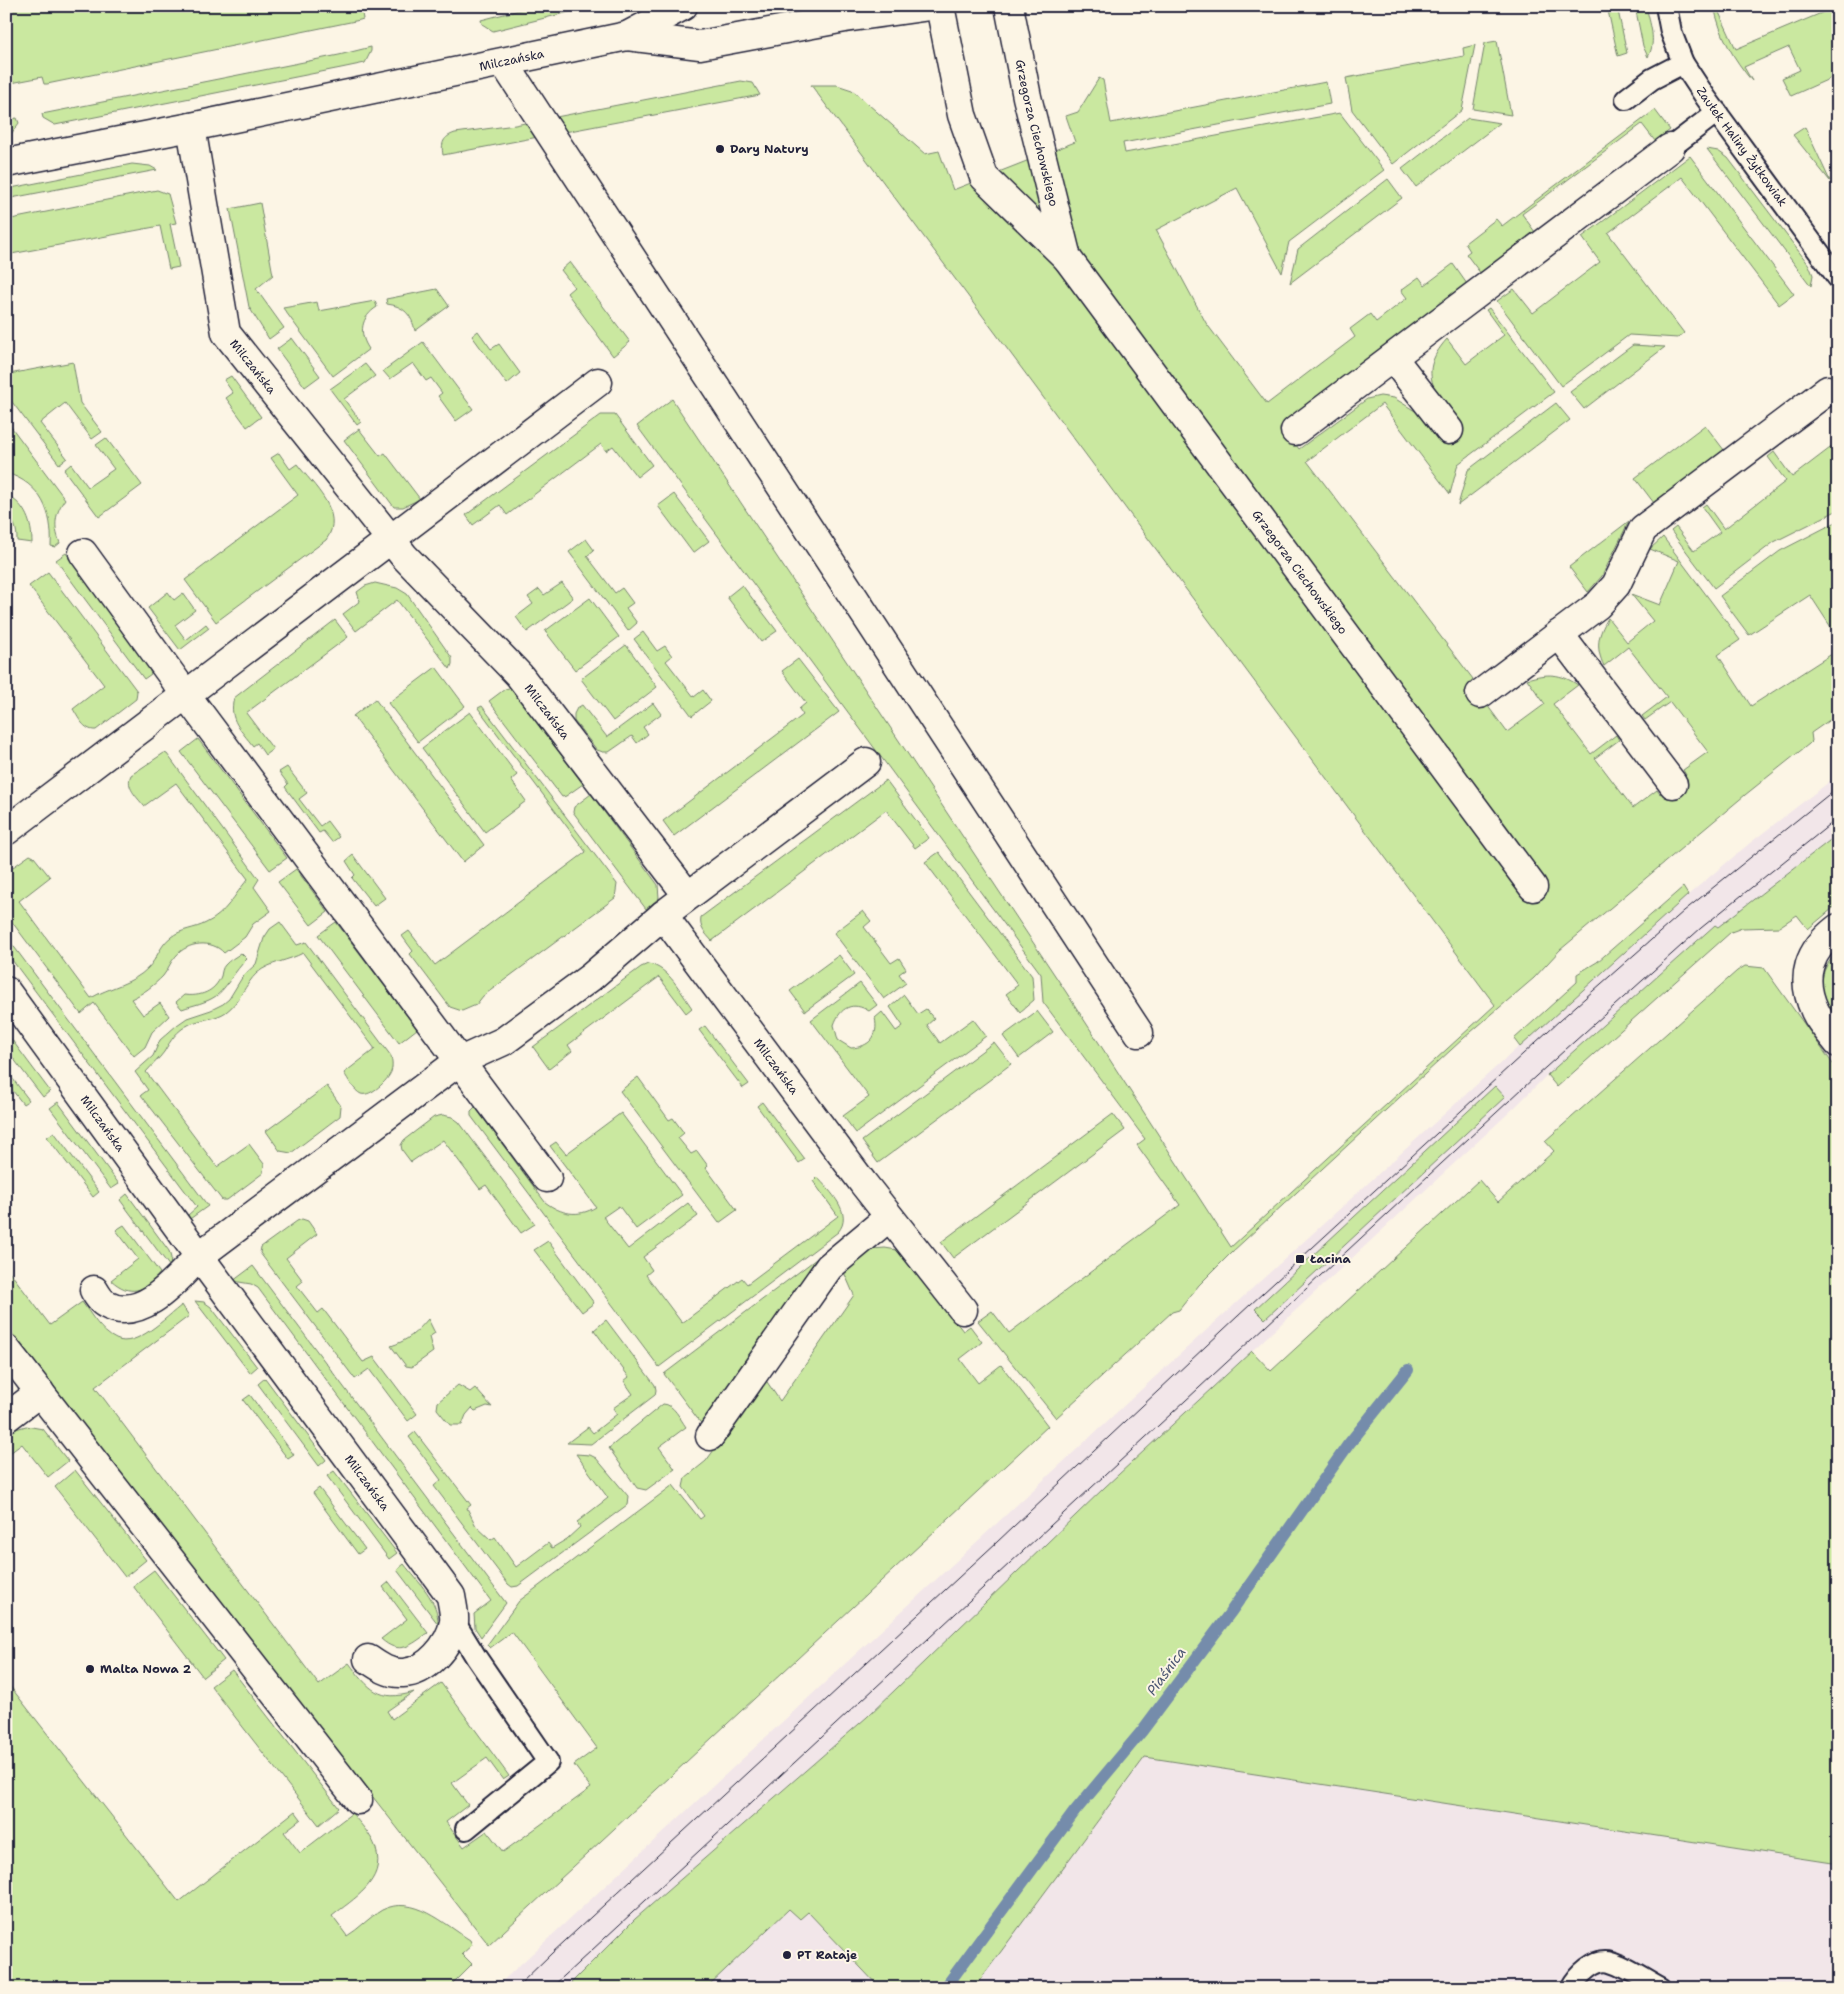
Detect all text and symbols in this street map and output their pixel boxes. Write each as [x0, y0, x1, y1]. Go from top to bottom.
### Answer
street label: Milczańska [478, 45, 546, 75]
street label: Grzegorza Ciechowskiego [1012, 58, 1062, 208]
street label: Zaułek Haliny Żytkowiak [1693, 84, 1791, 210]
place label: Dary Natury [730, 141, 809, 157]
marker: Dary Natury [714, 143, 726, 155]
street label: Milczańska [226, 336, 280, 398]
street label: Grzegorza Ciechowskiego [1249, 507, 1351, 637]
street label: Milczańska [521, 681, 574, 743]
street label: Milczańska [750, 1035, 802, 1098]
street label: Milczańska [77, 1092, 129, 1155]
place label: Łacina [1309, 1251, 1351, 1267]
marker: Łacina [1294, 1253, 1306, 1265]
street label: Milczańska [341, 1452, 393, 1514]
water label: Piaśnica [1142, 1643, 1190, 1699]
place label: Malta Nowa 2 [100, 1661, 192, 1677]
marker: Malta Nowa 2 [84, 1663, 96, 1675]
place label: PT Rataje [797, 1947, 857, 1963]
marker: PT Rataje [781, 1949, 793, 1961]

